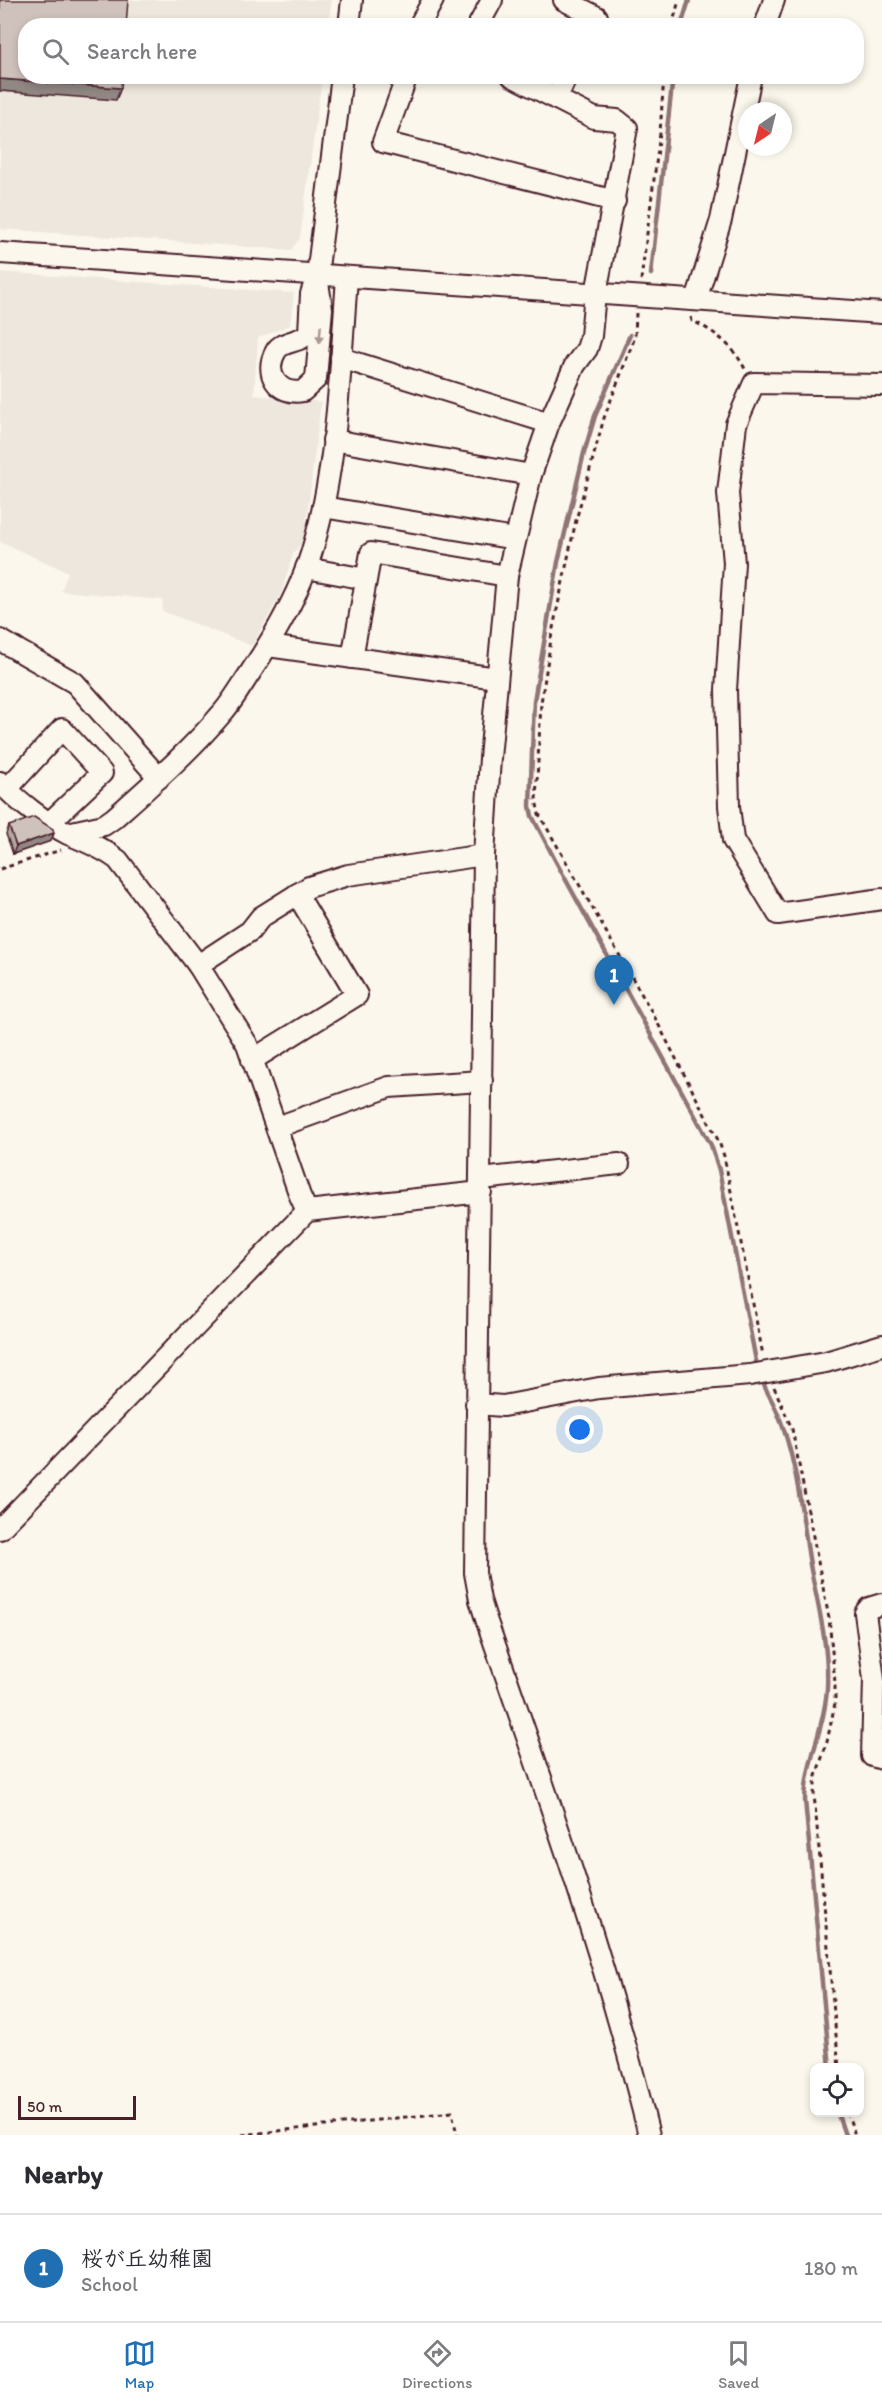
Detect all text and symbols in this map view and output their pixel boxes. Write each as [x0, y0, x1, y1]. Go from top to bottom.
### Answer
search box [18, 18, 864, 84]
icon: search [39, 35, 72, 68]
text: Search here [87, 38, 197, 65]
north arrow [738, 102, 792, 156]
one-way arrow [315, 324, 325, 343]
pin: 1 [594, 956, 634, 1005]
your location [565, 1415, 594, 1444]
map controls [810, 2063, 864, 2117]
button: locate [810, 2063, 864, 2117]
scale bar [18, 2093, 136, 2120]
text: 50 m [27, 2097, 62, 2116]
text: Nearby [24, 2158, 103, 2190]
text: 桜が丘幼稚園 [81, 2245, 213, 2272]
text: 1 [39, 2256, 48, 2280]
text: 180 m [804, 2256, 858, 2280]
text: School [81, 2272, 138, 2296]
tab: Map [123, 2337, 156, 2392]
tab: Directions [402, 2337, 472, 2392]
tab: Saved [718, 2337, 759, 2392]

